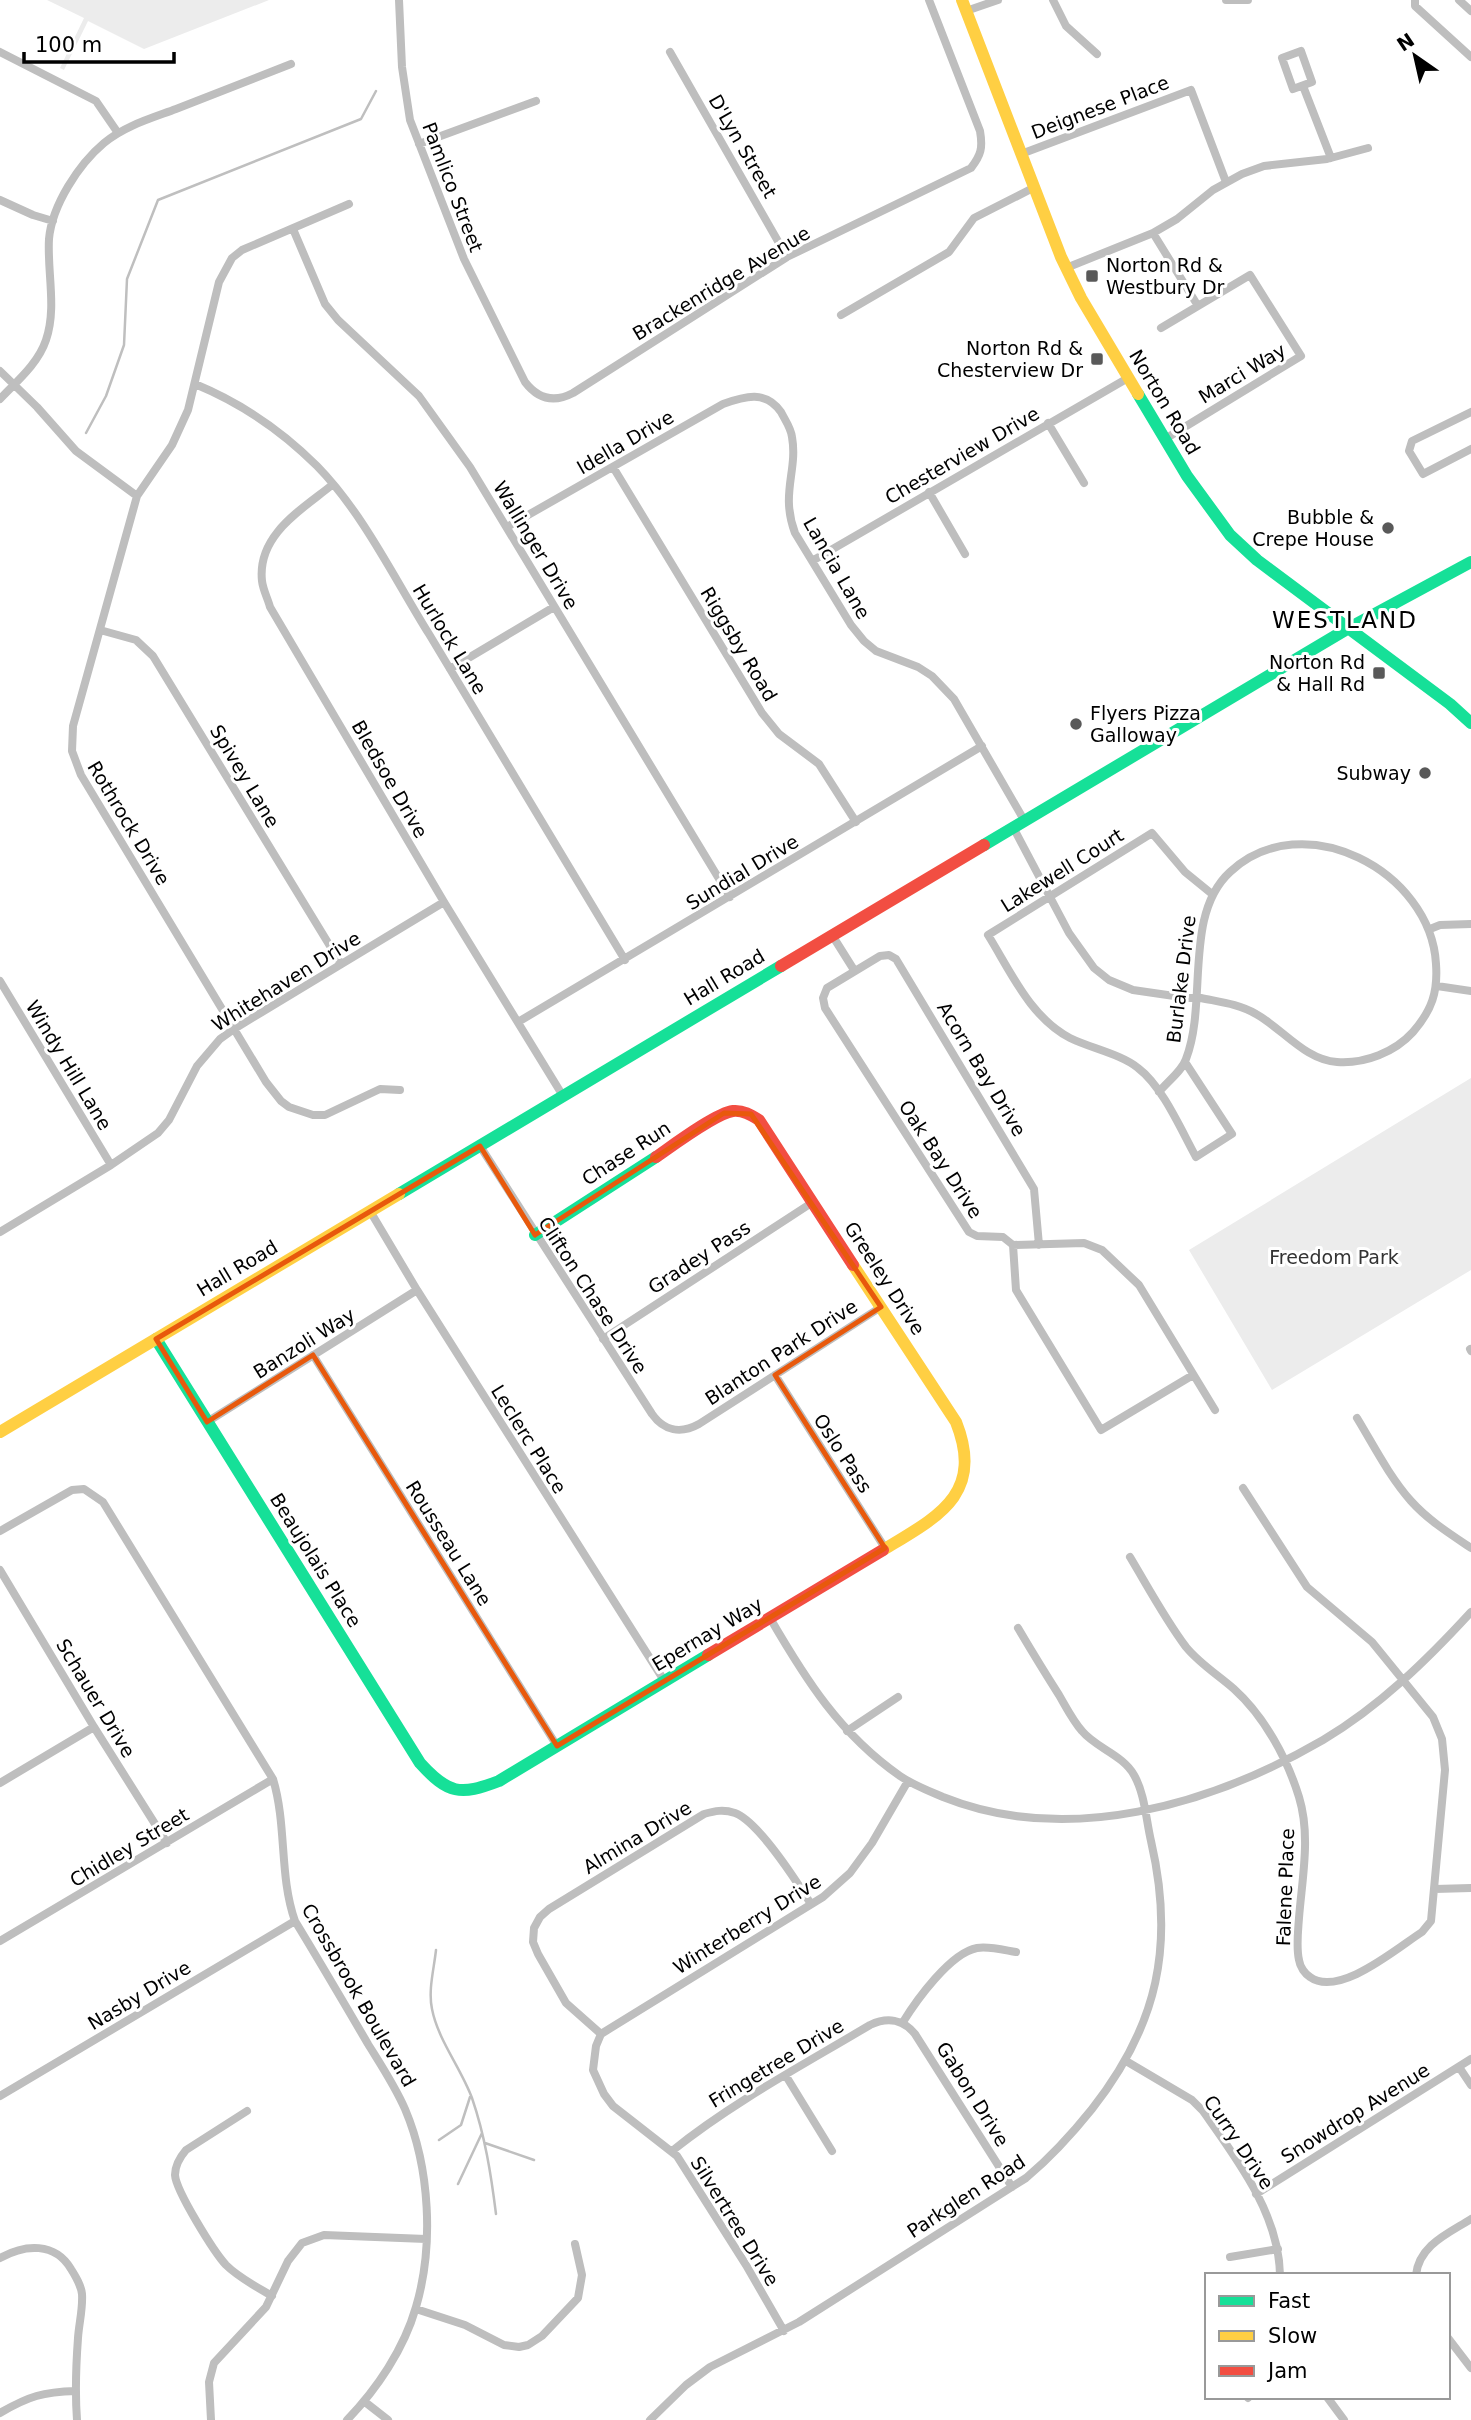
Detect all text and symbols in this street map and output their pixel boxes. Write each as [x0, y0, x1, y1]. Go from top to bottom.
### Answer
scale bar [24, 21, 175, 65]
north arrow [1380, 21, 1450, 91]
text: N [1393, 28, 1418, 55]
text: 100 m [35, 33, 102, 57]
street label: Deignese Place [1028, 71, 1172, 143]
street label: D'Lyn Street [705, 90, 781, 202]
street label: Pamlico Street [418, 119, 488, 255]
street label: Brackenridge Avenue [629, 221, 813, 345]
place label: Norton Rd & Westbury Dr [1106, 254, 1225, 298]
marker: Norton Rd & Westbury Dr [1084, 268, 1100, 284]
place label: Norton Rd & Chesterview Dr [937, 337, 1083, 381]
street label: Marci Way [1194, 338, 1290, 408]
street label: Norton Road [1125, 346, 1205, 458]
marker: Norton Rd & Chesterview Dr [1089, 351, 1105, 367]
street label: Chesterview Drive [881, 402, 1043, 508]
street label: Idella Drive [573, 405, 677, 479]
street label: Wallinger Drive [489, 477, 583, 613]
place label: Bubble & Crepe House [1252, 506, 1374, 550]
street label: Lancia Lane [799, 513, 875, 623]
marker: Bubble & Crepe House [1380, 520, 1396, 536]
street label: Hurlock Lane [409, 580, 491, 698]
street label: Riggsby Road [696, 583, 782, 705]
district label: WESTLAND [1272, 607, 1418, 633]
place label: Norton Rd & Hall Rd [1269, 651, 1365, 695]
marker: Norton Rd & Hall Rd [1371, 665, 1387, 681]
place label: Flyers Pizza Galloway [1090, 702, 1201, 746]
street label: Bledsoe Drive [347, 716, 433, 842]
marker: Flyers Pizza Galloway [1068, 716, 1084, 732]
street label: Spivey Lane [206, 721, 284, 831]
street label: Rothrock Drive [83, 757, 175, 889]
place label: Subway [1336, 762, 1411, 784]
marker: Subway [1417, 765, 1433, 781]
street label: Lakewell Court [997, 824, 1127, 916]
street label: Sundial Drive [682, 830, 802, 914]
street label: Burlake Drive [1162, 914, 1200, 1044]
street label: Whitehaven Drive [208, 926, 364, 1036]
street label: Hall Road [680, 944, 768, 1010]
street label: Windy Hill Lane [22, 996, 116, 1134]
street label: Acorn Bay Drive [933, 998, 1031, 1140]
street label: Oak Bay Drive [895, 1096, 987, 1222]
street label: Chase Run [578, 1116, 674, 1190]
street label: Clifton Chase Drive [534, 1212, 652, 1378]
street label: Gradey Pass [644, 1216, 754, 1298]
street label: Greeley Drive [840, 1217, 930, 1339]
street label: Hall Road [193, 1235, 281, 1301]
park label: Freedom Park [1269, 1246, 1399, 1268]
street label: Blanton Park Drive [701, 1295, 861, 1409]
street label: Banzoli Way [249, 1303, 359, 1383]
street label: Leclerc Place [487, 1381, 571, 1497]
street label: Oslo Pass [809, 1409, 877, 1497]
street label: Rousseau Lane [402, 1476, 496, 1610]
street label: Beaujolais Place [266, 1489, 366, 1631]
street label: Epernay Way [648, 1592, 766, 1676]
street label: Schauer Drive [52, 1635, 140, 1761]
street label: Almina Drive [579, 1796, 695, 1878]
street label: Chidley Street [66, 1803, 192, 1891]
street label: Falene Place [1272, 1828, 1298, 1946]
street label: Winterberry Drive [669, 1870, 825, 1978]
street label: Crossbrook Boulevard [297, 1899, 421, 2091]
street label: Nasby Drive [84, 1956, 194, 2034]
street label: Fringetree Drive [705, 2014, 847, 2112]
street label: Gabon Drive [932, 2038, 1014, 2150]
street label: Snowdrop Avenue [1277, 2058, 1433, 2168]
street label: Curry Drive [1200, 2091, 1278, 2193]
street label: Parkglen Road [903, 2150, 1029, 2242]
street label: Silvertree Drive [686, 2152, 784, 2290]
legend [1205, 2273, 1450, 2399]
text: Fast [1268, 2289, 1310, 2313]
text: Slow [1268, 2324, 1317, 2348]
text: Jam [1266, 2359, 1308, 2383]

